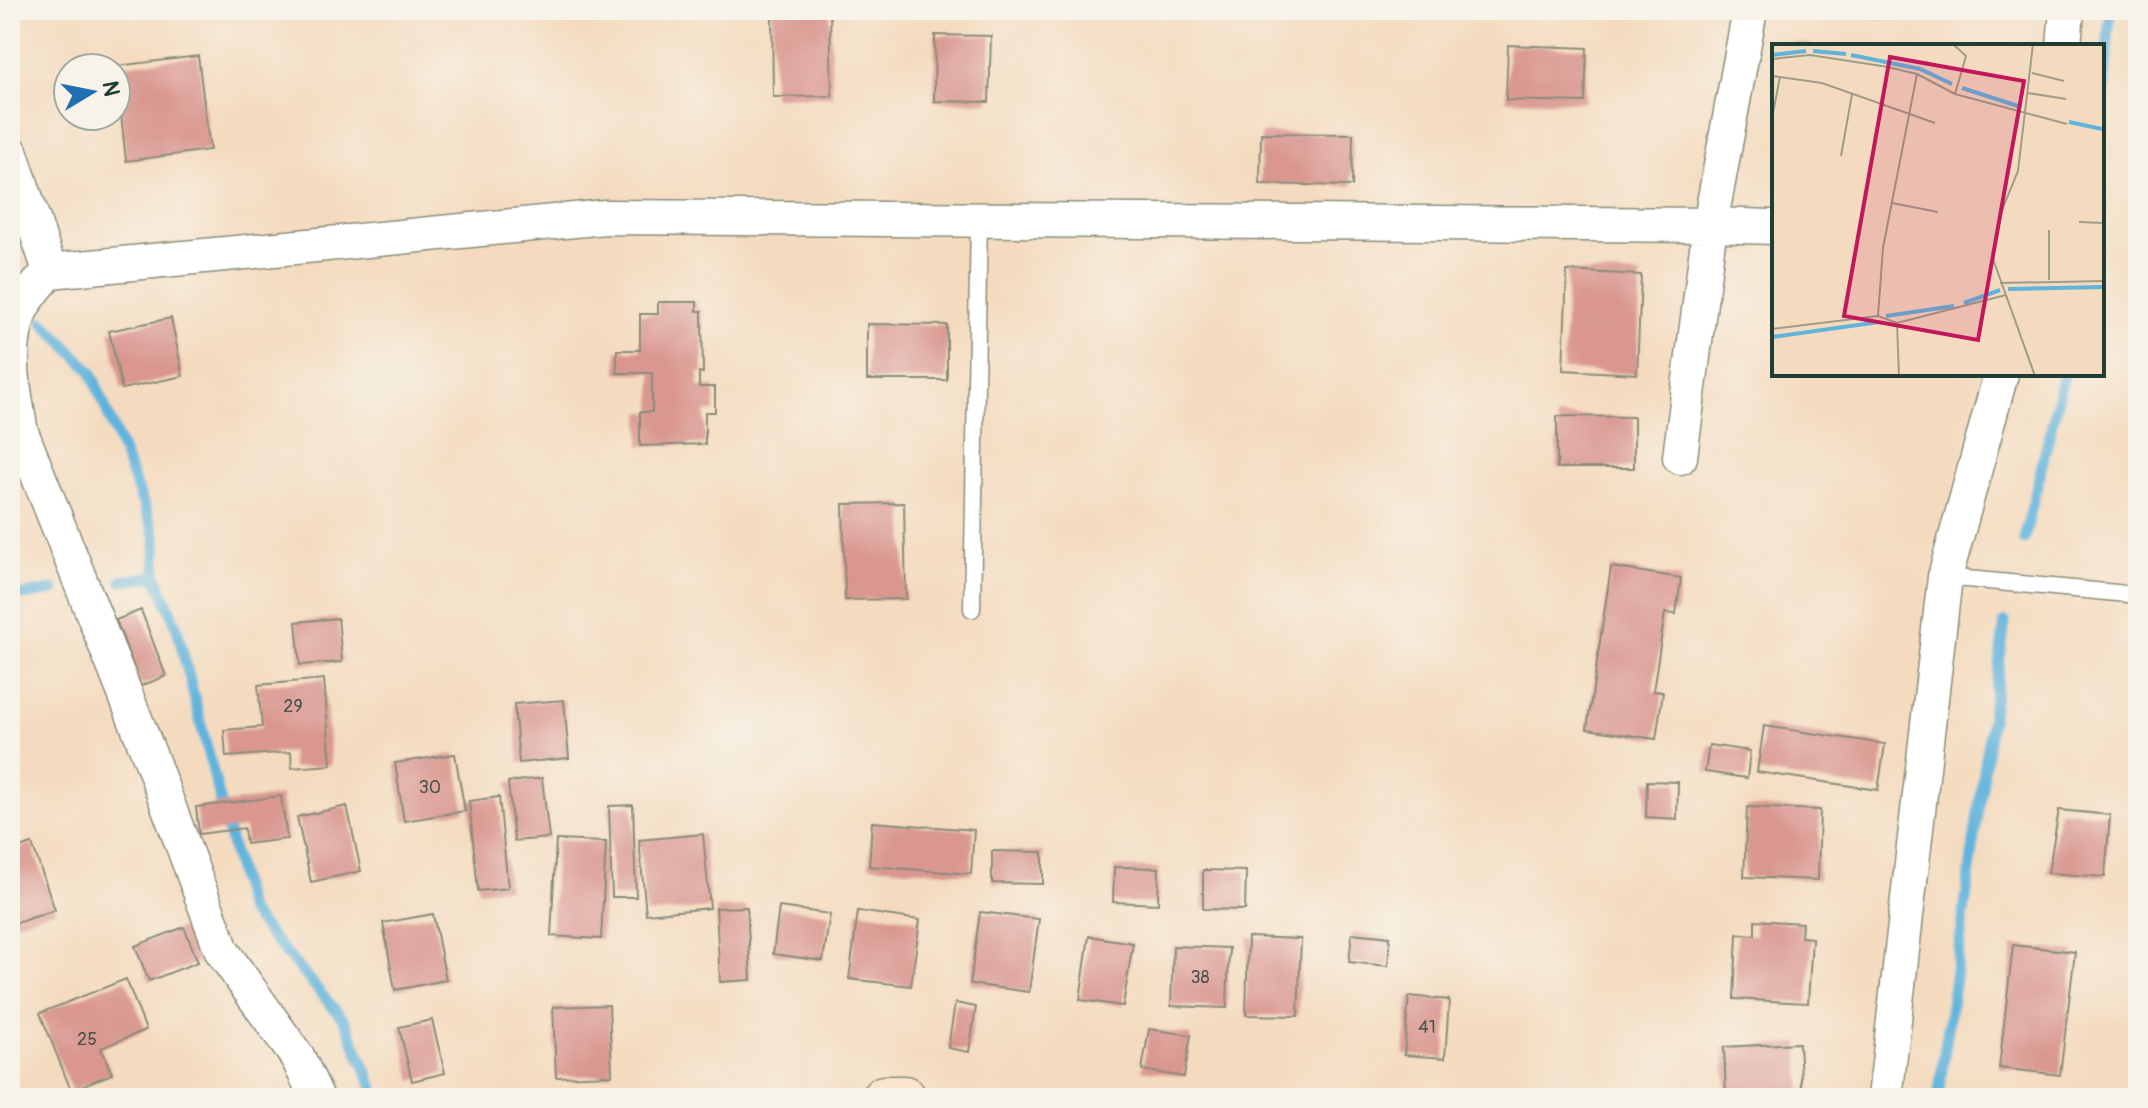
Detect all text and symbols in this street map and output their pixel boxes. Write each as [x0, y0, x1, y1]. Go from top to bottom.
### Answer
inset map [1772, 44, 2104, 376]
north arrow [52, 52, 132, 132]
text: N [96, 79, 126, 99]
house number: 29 [283, 695, 303, 718]
house number: 30 [419, 776, 441, 799]
house number: 38 [1190, 966, 1210, 989]
house number: 41 [1418, 1016, 1436, 1039]
house number: 25 [77, 1028, 97, 1051]

